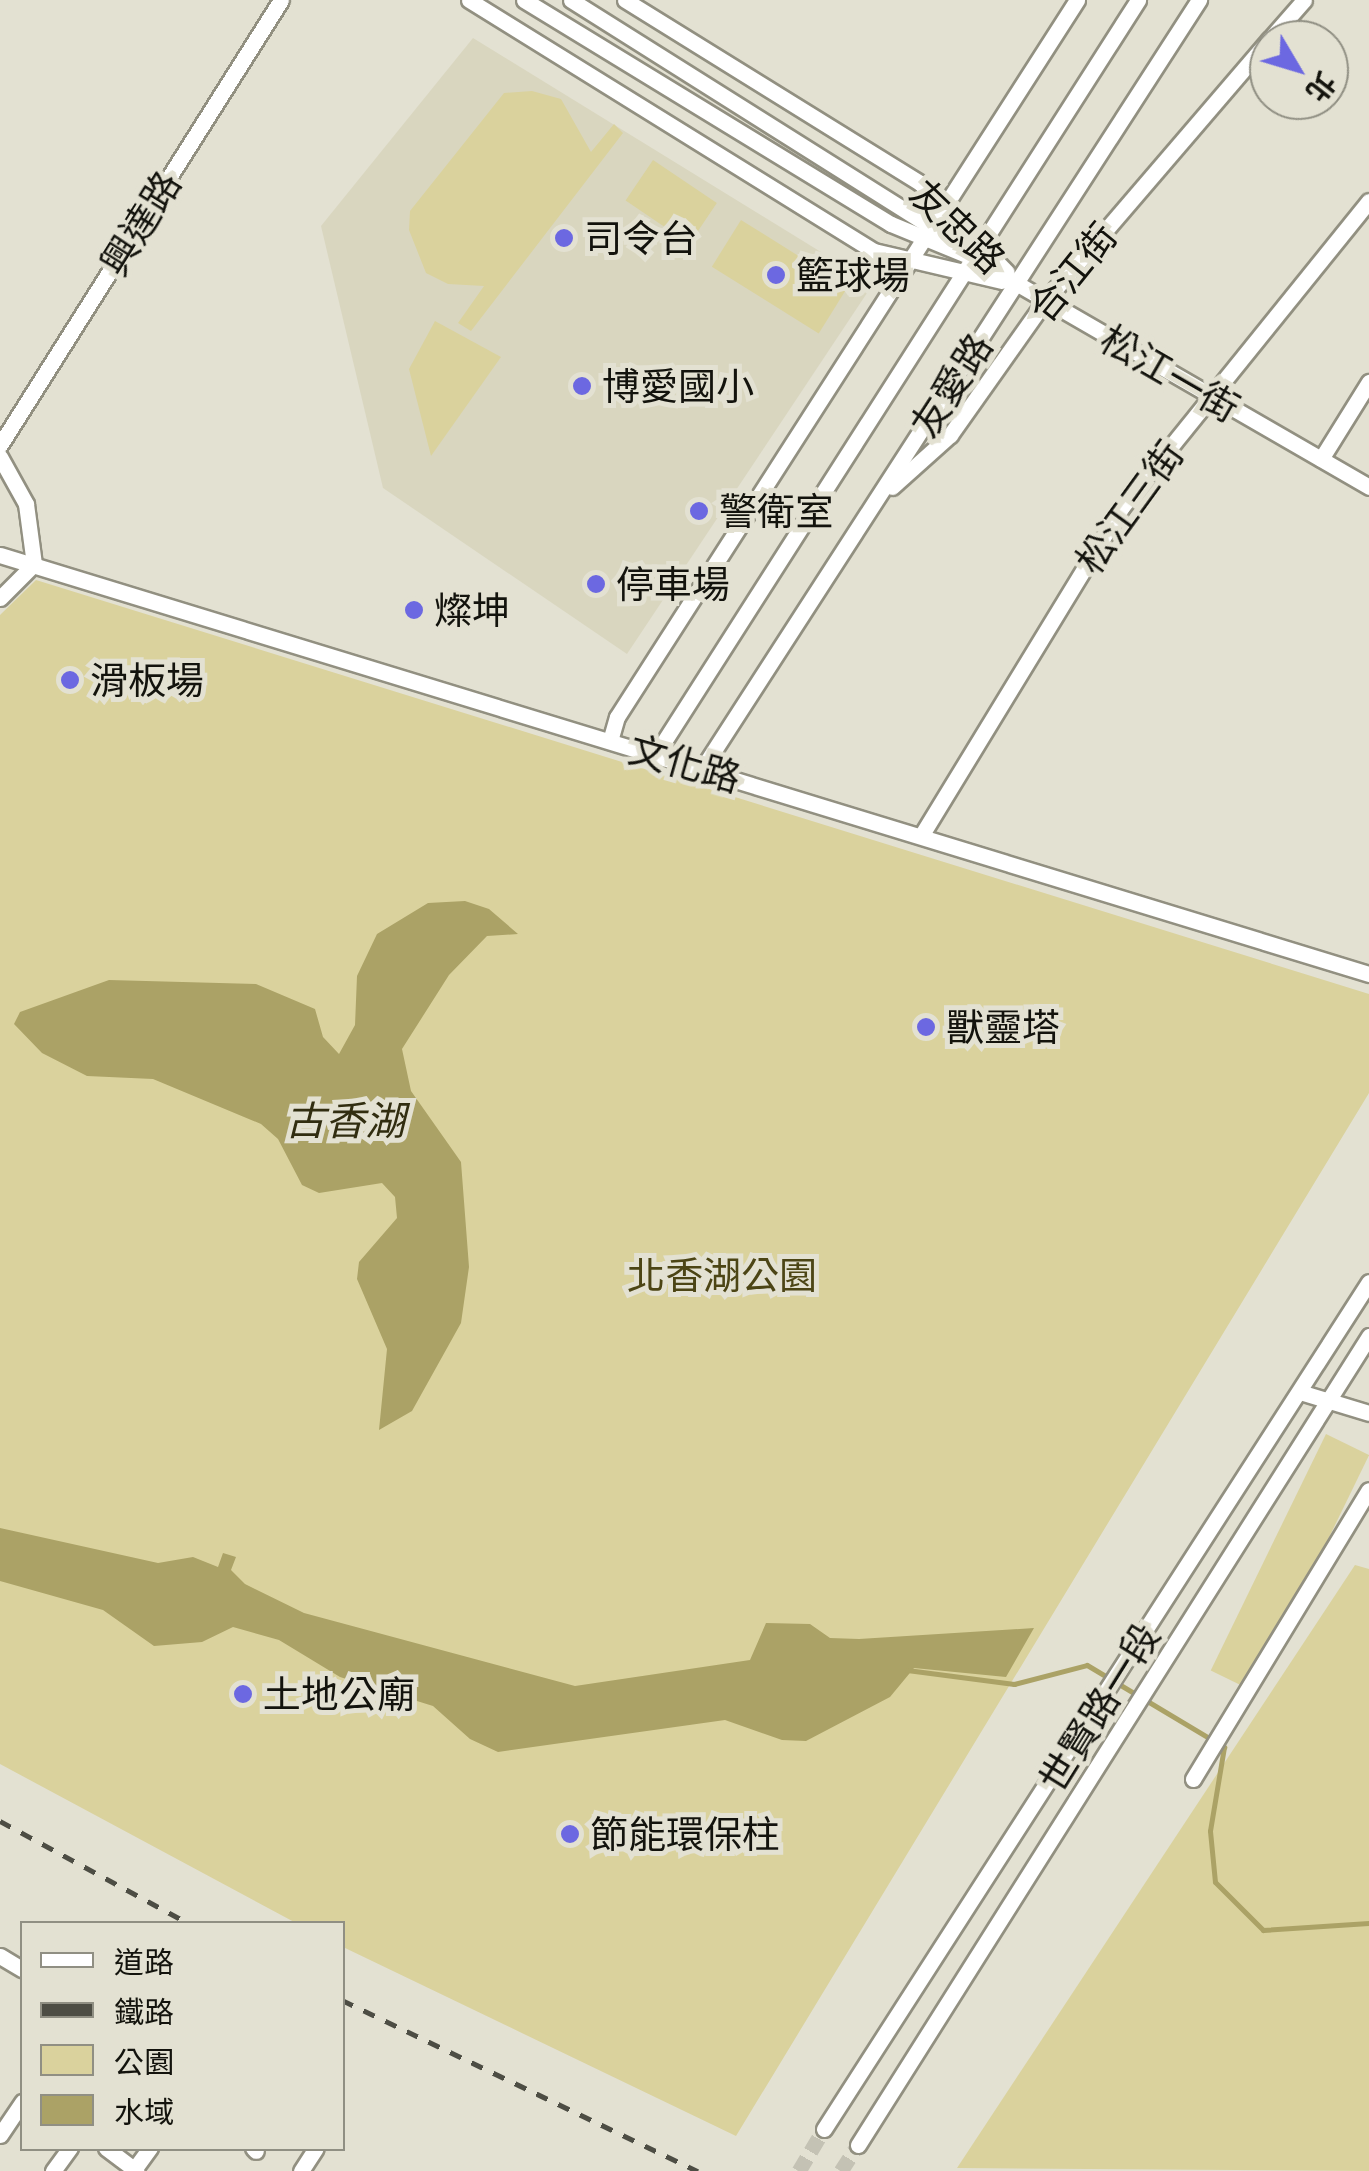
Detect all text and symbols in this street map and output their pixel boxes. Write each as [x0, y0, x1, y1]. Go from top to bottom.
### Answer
north arrow [1249, 20, 1349, 120]
text: 北 [1298, 65, 1345, 110]
street label: 興達路 [90, 163, 190, 283]
street label: 友忠路 [901, 170, 1015, 282]
street label: 合江街 [1018, 213, 1126, 331]
place label: 司令台 [584, 215, 698, 261]
marker: 司令台 [553, 227, 575, 249]
place label: 籃球場 [796, 252, 910, 298]
marker: 籃球場 [765, 264, 787, 286]
street label: 松江一街 [1093, 315, 1247, 431]
street label: 友愛路 [901, 325, 1001, 445]
place label: 博愛國小 [602, 363, 754, 409]
marker: 博愛國小 [571, 375, 593, 397]
street label: 松江三街 [1066, 432, 1192, 582]
place label: 警衛室 [719, 488, 833, 534]
marker: 警衛室 [688, 500, 710, 522]
place label: 停車場 [616, 561, 730, 607]
marker: 停車場 [585, 573, 607, 595]
place label: 燦坤 [434, 587, 510, 633]
marker: 燦坤 [403, 599, 425, 621]
place label: 滑板場 [90, 657, 204, 703]
marker: 滑板場 [59, 669, 81, 691]
street label: 文化路 [624, 725, 746, 801]
place label: 獸靈塔 [946, 1004, 1060, 1050]
marker: 獸靈塔 [915, 1016, 937, 1038]
water label: 古香湖 [285, 1096, 405, 1144]
park label: 北香湖公園 [627, 1252, 817, 1298]
street label: 世賢路一段 [1029, 1614, 1169, 1800]
place label: 土地公廟 [263, 1671, 415, 1717]
marker: 土地公廟 [232, 1683, 254, 1705]
place label: 節能環保柱 [590, 1811, 780, 1857]
marker: 節能環保柱 [559, 1823, 581, 1845]
legend [20, 1921, 345, 2151]
text: 道路 [114, 1942, 174, 1981]
text: 鐵路 [114, 1992, 174, 2031]
text: 公園 [114, 2042, 174, 2081]
text: 水域 [114, 2092, 174, 2131]

